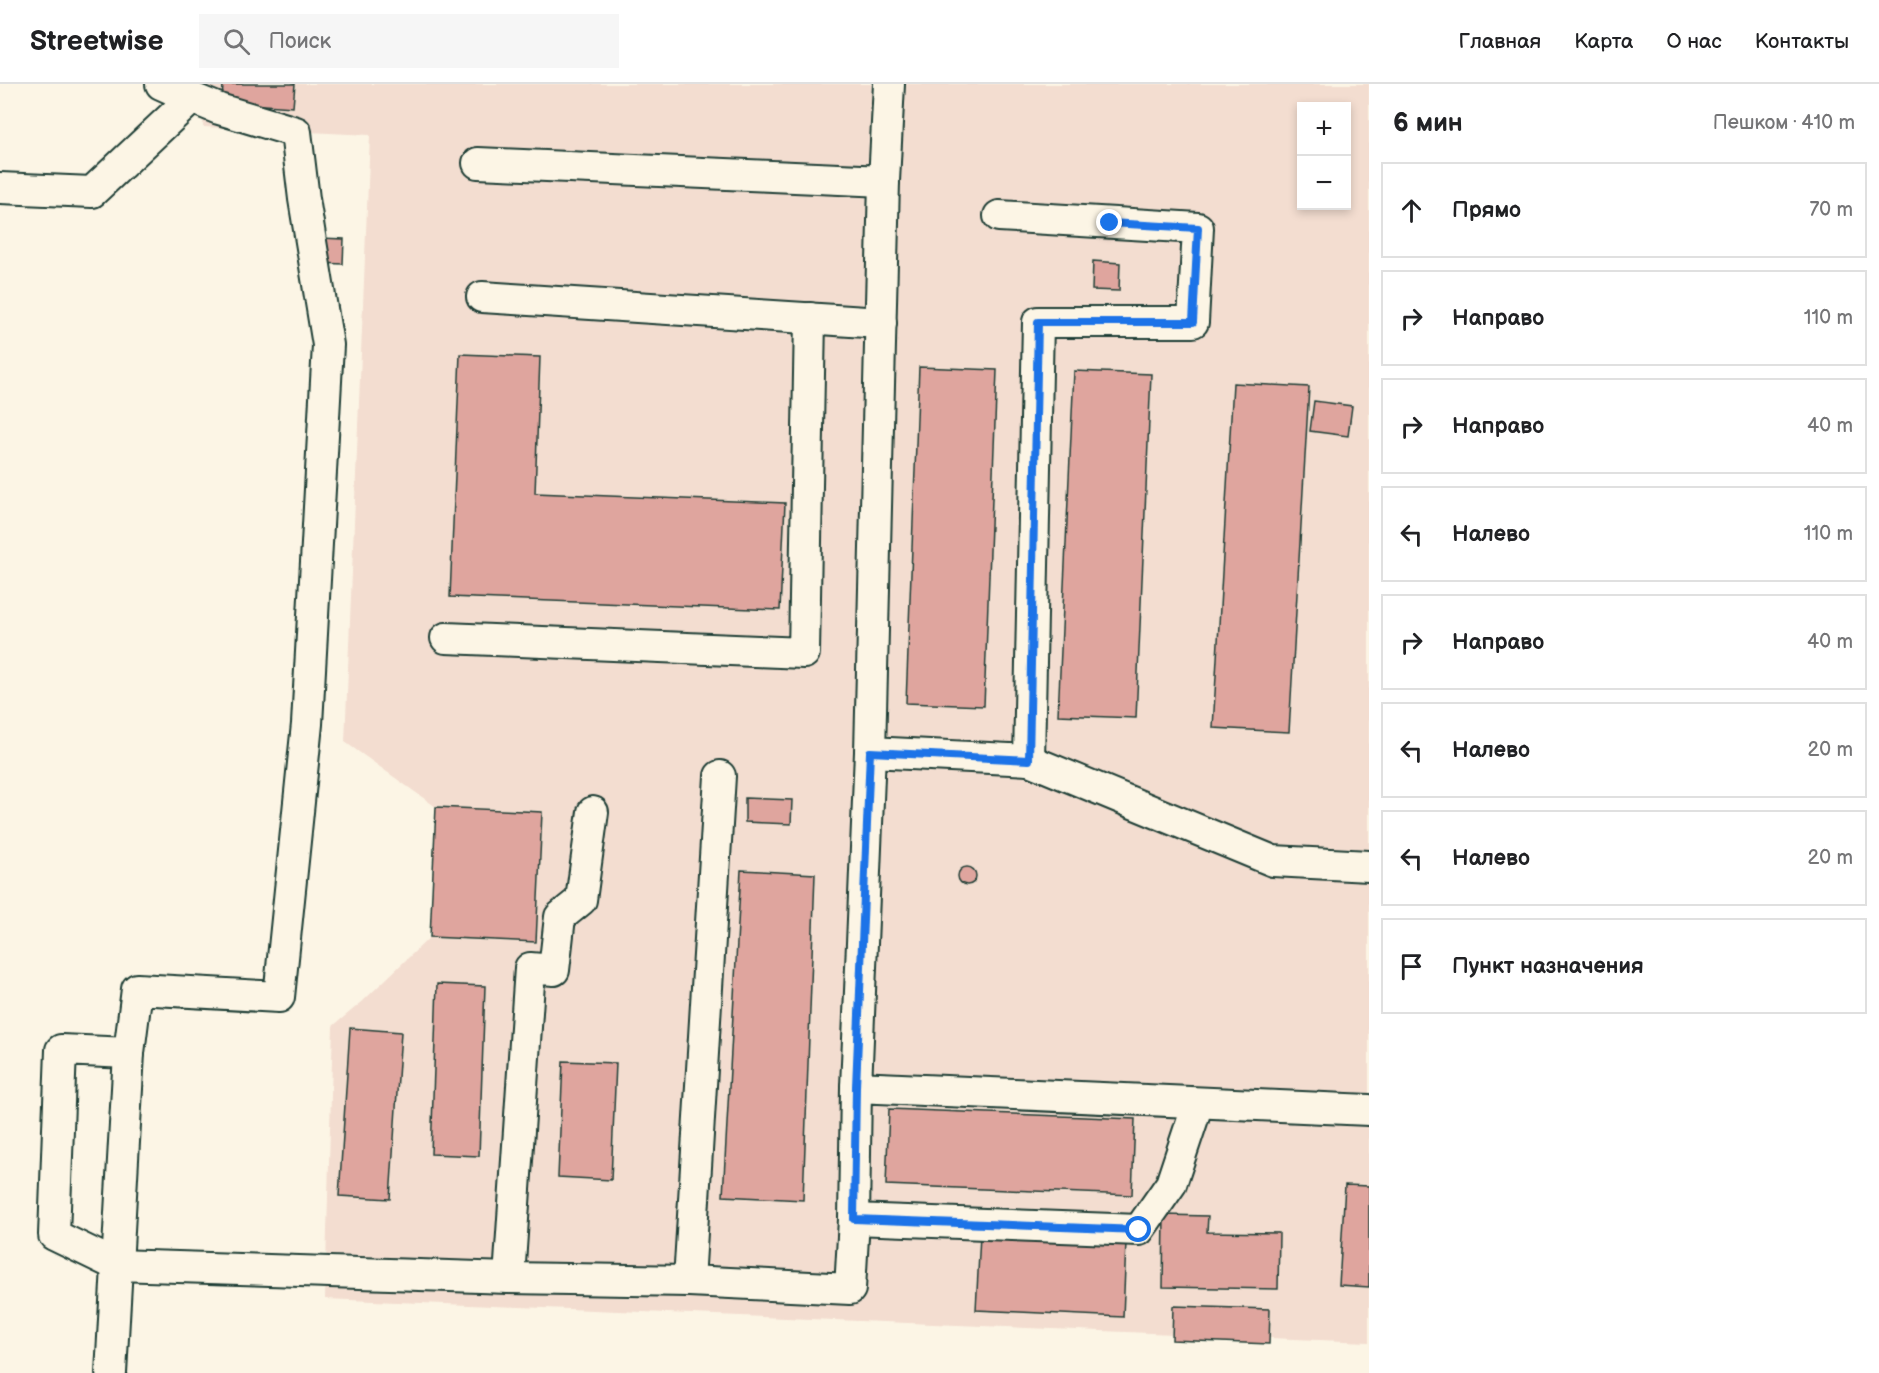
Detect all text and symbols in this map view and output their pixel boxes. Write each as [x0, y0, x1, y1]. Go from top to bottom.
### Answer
search box [199, 14, 619, 68]
text: Streetwise [30, 25, 163, 58]
icon: search [220, 25, 253, 58]
text: Поиск [268, 28, 331, 55]
text: Главная [1458, 29, 1541, 54]
text: Карта [1574, 29, 1633, 54]
text: О нас [1666, 29, 1722, 54]
text: Контакты [1755, 29, 1849, 54]
map controls [1297, 102, 1351, 210]
button: + [1297, 102, 1351, 156]
text: 6 мин [1393, 108, 1463, 139]
text: Пешком · 410 m [1713, 111, 1855, 135]
button: − [1297, 156, 1351, 210]
icon: ahead [1395, 194, 1428, 227]
text: Прямо [1452, 197, 1521, 224]
text: 70 m [1809, 198, 1853, 222]
route end [1096, 209, 1122, 235]
icon: right [1395, 302, 1428, 335]
text: Направо [1452, 305, 1544, 332]
text: 110 m [1804, 306, 1853, 330]
icon: right [1395, 410, 1428, 443]
text: Направо [1452, 413, 1544, 440]
text: 40 m [1807, 414, 1853, 438]
icon: left [1395, 518, 1428, 551]
text: Налево [1452, 521, 1530, 548]
text: 110 m [1804, 522, 1853, 546]
icon: right [1395, 626, 1428, 659]
text: Направо [1452, 629, 1544, 656]
text: 40 m [1807, 630, 1853, 654]
icon: left [1395, 734, 1428, 767]
text: Налево [1452, 737, 1530, 764]
text: 20 m [1808, 738, 1853, 762]
icon: left [1395, 842, 1428, 875]
text: Налево [1452, 845, 1530, 872]
text: 20 m [1808, 846, 1853, 870]
icon: arrive [1395, 950, 1428, 983]
text: Пункт назначения [1452, 953, 1644, 980]
route start [1125, 1216, 1151, 1242]

